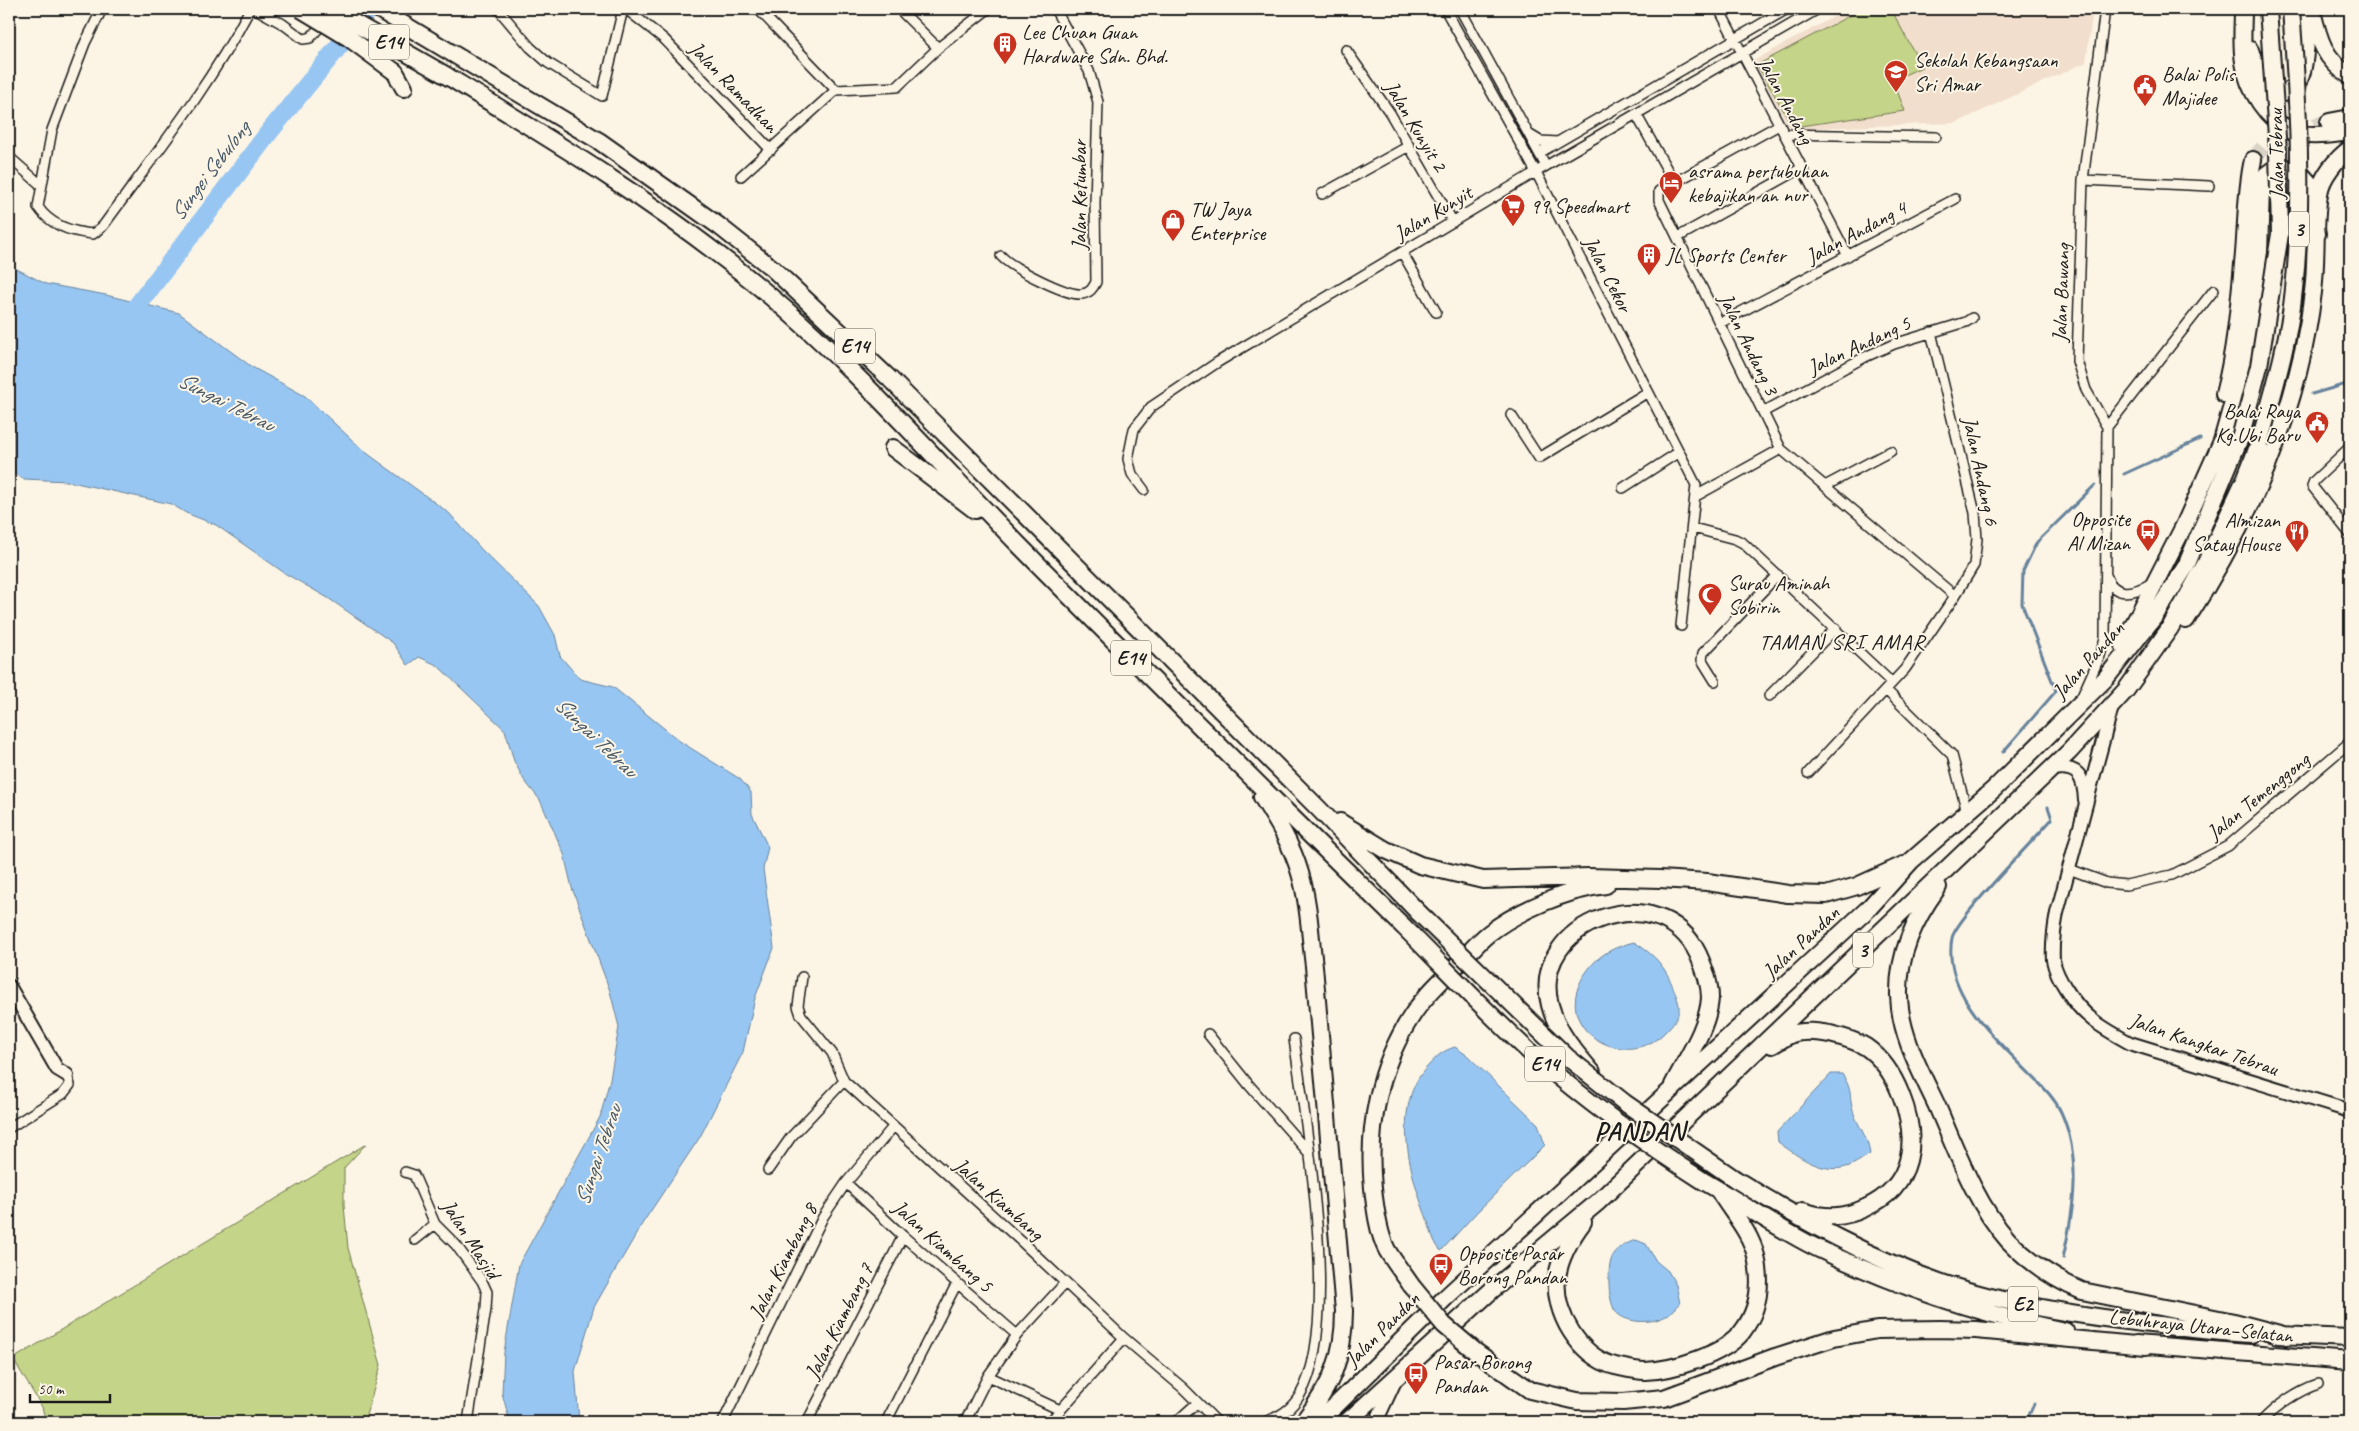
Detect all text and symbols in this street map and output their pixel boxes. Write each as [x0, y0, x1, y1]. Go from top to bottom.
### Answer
place label: Lee Chuan Guan Hardware Sdn. Bhd. [1022, 19, 1169, 69]
road number: E14 [369, 24, 409, 60]
building icon: Lee Chuan Guan Hardware Sdn. Bhd. [992, 31, 1018, 65]
street label: Jalan Ramadhan [683, 35, 785, 139]
place label: Sekolah Kebangsaan Sri Amar [1914, 47, 2058, 97]
street label: Jalan Andang [1752, 51, 1821, 150]
school or university icon: Sekolah Kebangsaan Sri Amar [1883, 59, 1909, 93]
place label: Balai Polis Majidee [2162, 61, 2236, 111]
public building icon: Balai Polis Majidee [2132, 73, 2158, 107]
street label: Jalan Kunyit 2 [1378, 75, 1454, 177]
street label: Jalan Tebrau [2262, 107, 2290, 201]
water label: Sungei Sebulong [164, 113, 258, 226]
street label: Jalan Ketumbar [1066, 139, 1092, 251]
place label: asrama pertubuhan kebajikan an nur [1688, 158, 1829, 208]
hotel icon: asrama pertubuhan kebajikan an nur [1658, 170, 1684, 204]
street label: Jalan Kunyit [1388, 179, 1479, 247]
supermarket icon: 99 Speedmart [1500, 193, 1526, 227]
place label: 99 Speedmart [1530, 193, 1631, 219]
street label: Jalan Andang 4 [1800, 193, 1913, 270]
place label: TW Jaya Enterprise [1190, 196, 1266, 246]
shop icon: TW Jaya Enterprise [1160, 208, 1186, 242]
road number: 3 [2289, 212, 2309, 246]
street label: Jalan Cekor [1577, 231, 1639, 318]
building icon: JL Sports Center [1636, 242, 1662, 276]
place label: JL Sports Center [1665, 242, 1788, 268]
street label: Jalan Bawang [2046, 242, 2076, 344]
street label: Jalan Andang 3 [1713, 288, 1786, 401]
street label: Jalan Andang 5 [1803, 309, 1916, 380]
road number: E14 [835, 328, 875, 364]
water label: Sungai Tebrau [173, 366, 281, 439]
place label: Balai Raya Kg.Ubi Baru [2215, 398, 2302, 448]
public building icon: Balai Raya Kg.Ubi Baru [2304, 410, 2330, 444]
street label: Jalan Andang 6 [1957, 413, 2005, 528]
place label: Opposite Al Mizan [2067, 506, 2132, 556]
place label: Almizan Satay House [2192, 507, 2281, 557]
bus stop icon: Opposite Al Mizan [2135, 518, 2161, 552]
restaurant icon: Almizan Satay House [2284, 519, 2310, 553]
place label: Surau Aminah Sobirin [1728, 570, 1831, 620]
mosque icon: Surau Aminah Sobirin [1697, 582, 1723, 616]
street label: Jalan Pandan [2046, 615, 2130, 705]
district label: TAMAN SRI AMAR [1759, 628, 1927, 656]
road number: E14 [1111, 640, 1151, 676]
water label: Sungai Tebrau [549, 691, 645, 785]
street label: Jalan Temenggong [2201, 746, 2316, 846]
street label: Jalan Pandan [1756, 899, 1845, 985]
road number: 3 [1853, 932, 1873, 968]
street label: Jalan Kangkar Tebrau [2126, 1006, 2283, 1082]
road number: E14 [1525, 1046, 1565, 1082]
water label: Sungai Tebrau [568, 1099, 629, 1209]
district label: PANDAN [1595, 1115, 1689, 1148]
street label: Jalan Kiambang [948, 1151, 1050, 1247]
street label: Jalan Kiambang 5 [887, 1193, 1000, 1299]
street label: Jalan Masjid [435, 1194, 508, 1287]
street label: Jalan Kiambang 8 [742, 1197, 824, 1324]
place label: Opposite Pasar Borong Pandan [1458, 1240, 1569, 1290]
bus stop icon: Opposite Pasar Borong Pandan [1428, 1252, 1454, 1286]
street label: Jalan Kiambang 7 [798, 1258, 880, 1384]
street label: Jalan Pandan [1338, 1286, 1425, 1373]
road number: E2 [2008, 1286, 2038, 1322]
street label: Lebuhraya Utara–Selatan [2108, 1303, 2296, 1349]
place label: Pasar Borong Pandan [1434, 1349, 1532, 1399]
bus stop icon: Pasar Borong Pandan [1403, 1361, 1429, 1395]
scale bar [30, 1371, 110, 1403]
text: 50 m [38, 1380, 65, 1399]

